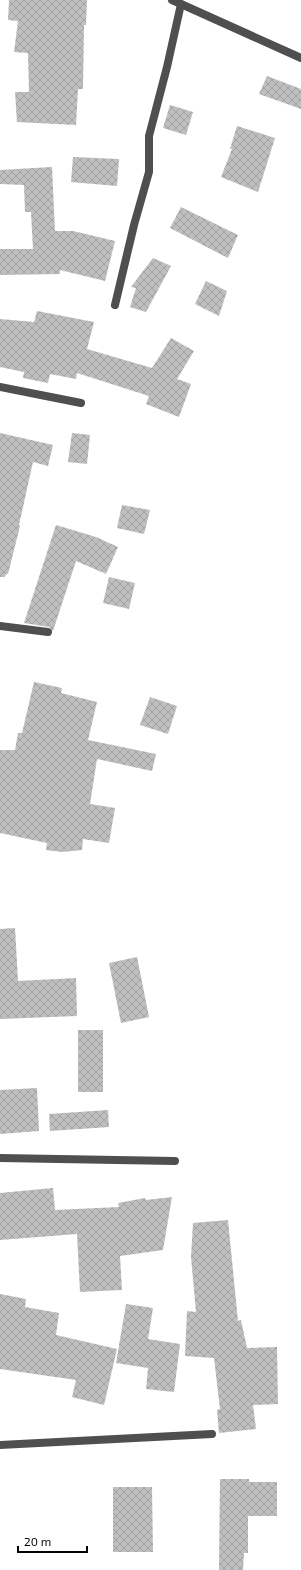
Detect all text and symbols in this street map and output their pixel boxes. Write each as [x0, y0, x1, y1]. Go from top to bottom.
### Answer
scale bar [18, 1528, 87, 1554]
text: 20 m [24, 1534, 51, 1548]

